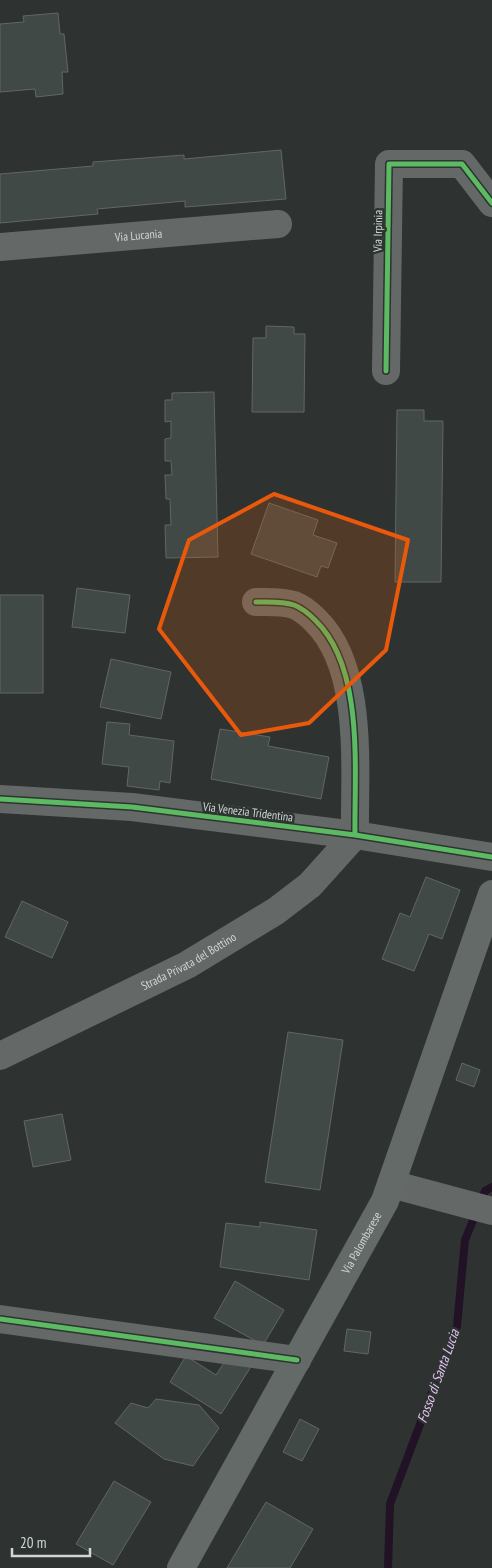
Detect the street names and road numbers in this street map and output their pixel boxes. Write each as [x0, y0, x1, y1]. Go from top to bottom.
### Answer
street label: Via Irpinia [370, 210, 385, 253]
street label: Via Lucania [113, 226, 163, 245]
street label: Via Venezia Tridentina [201, 798, 294, 825]
street label: Strada Privata del Bottino [138, 929, 239, 993]
street label: Via Palombarese [338, 1209, 385, 1277]

